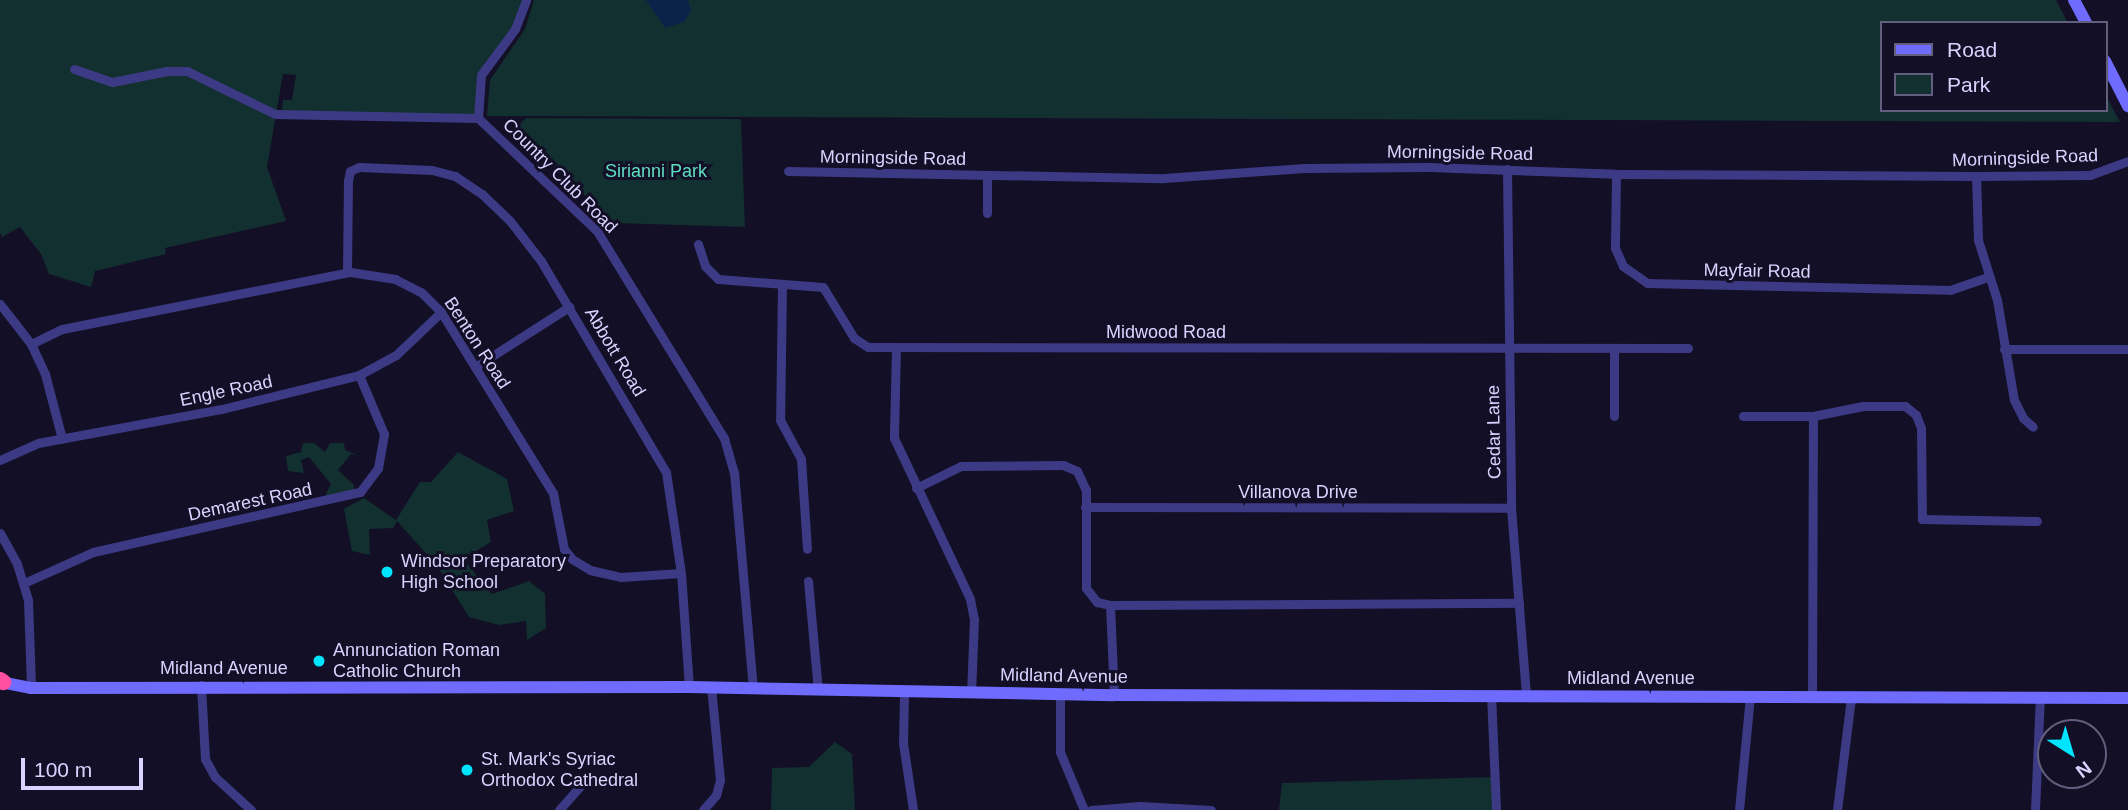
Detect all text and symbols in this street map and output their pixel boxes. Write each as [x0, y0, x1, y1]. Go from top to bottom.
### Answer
legend [1880, 21, 2107, 112]
text: Road [1947, 38, 1997, 61]
text: Park [1947, 73, 1990, 96]
street label: Country Club Road [498, 114, 622, 238]
street label: Morningside Road [1387, 141, 1533, 165]
street label: Morningside Road [1952, 145, 2098, 171]
street label: Morningside Road [820, 146, 966, 170]
park label: Sirianni Park [605, 160, 707, 182]
street label: Mayfair Road [1703, 259, 1811, 283]
street label: Benton Road [439, 293, 515, 393]
street label: Abbott Road [580, 304, 650, 400]
street label: Midwood Road [1106, 321, 1226, 343]
street label: Engle Road [178, 371, 274, 411]
street label: Cedar Lane [1482, 385, 1506, 479]
street label: Demarest Road [186, 478, 314, 526]
street label: Villanova Drive [1238, 481, 1358, 503]
place label: Windsor Preparatory High School [401, 551, 566, 594]
marker: Windsor Preparatory High School [379, 564, 395, 580]
place label: Annunciation Roman Catholic Church [333, 640, 500, 682]
marker: Annunciation Roman Catholic Church [311, 653, 327, 669]
street label: Midland Avenue [160, 657, 288, 679]
street label: Midland Avenue [999, 664, 1129, 688]
street label: Midland Avenue [1567, 667, 1695, 689]
north arrow [2037, 719, 2107, 789]
scale bar [24, 744, 147, 788]
place label: St. Mark's Syriac Orthodox Cathedral [481, 749, 638, 792]
text: N [2072, 757, 2096, 782]
text: 100 m [34, 758, 92, 781]
marker: St. Mark's Syriac Orthodox Cathedral [459, 762, 475, 778]

